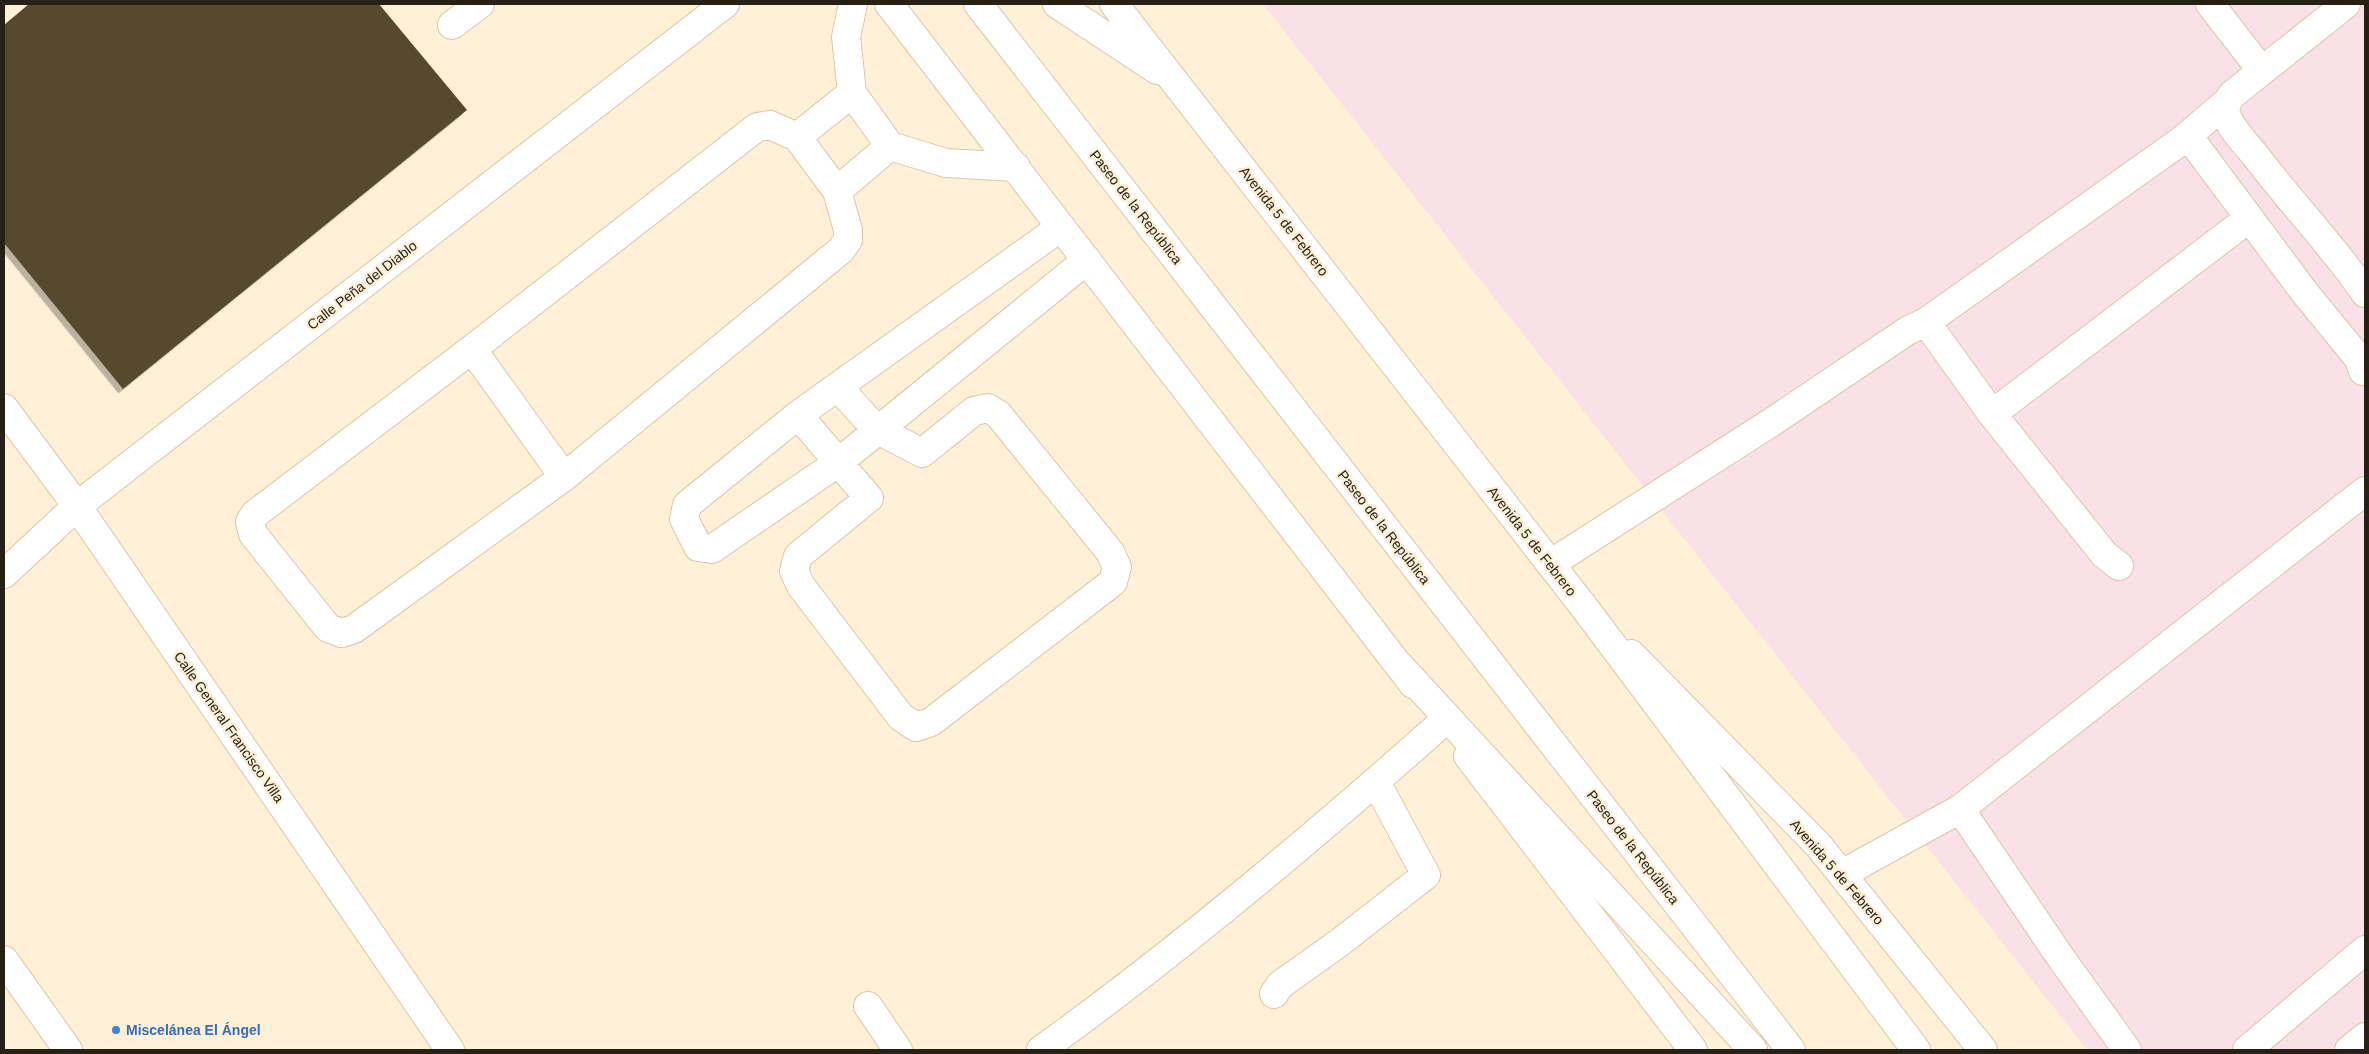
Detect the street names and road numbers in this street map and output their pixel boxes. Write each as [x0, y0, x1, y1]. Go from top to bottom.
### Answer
street label: Paseo de la República [1087, 147, 1186, 267]
street label: Avenida 5 de Febrero [1236, 163, 1332, 279]
street label: Calle Peña del Diablo [304, 237, 420, 333]
street label: Paseo de la República [1335, 467, 1434, 587]
street label: Avenida 5 de Febrero [1484, 483, 1580, 599]
street label: Calle General Francisco Villa [171, 649, 287, 806]
street label: Paseo de la República [1584, 787, 1683, 907]
street label: Avenida 5 de Febrero [1787, 816, 1887, 928]

